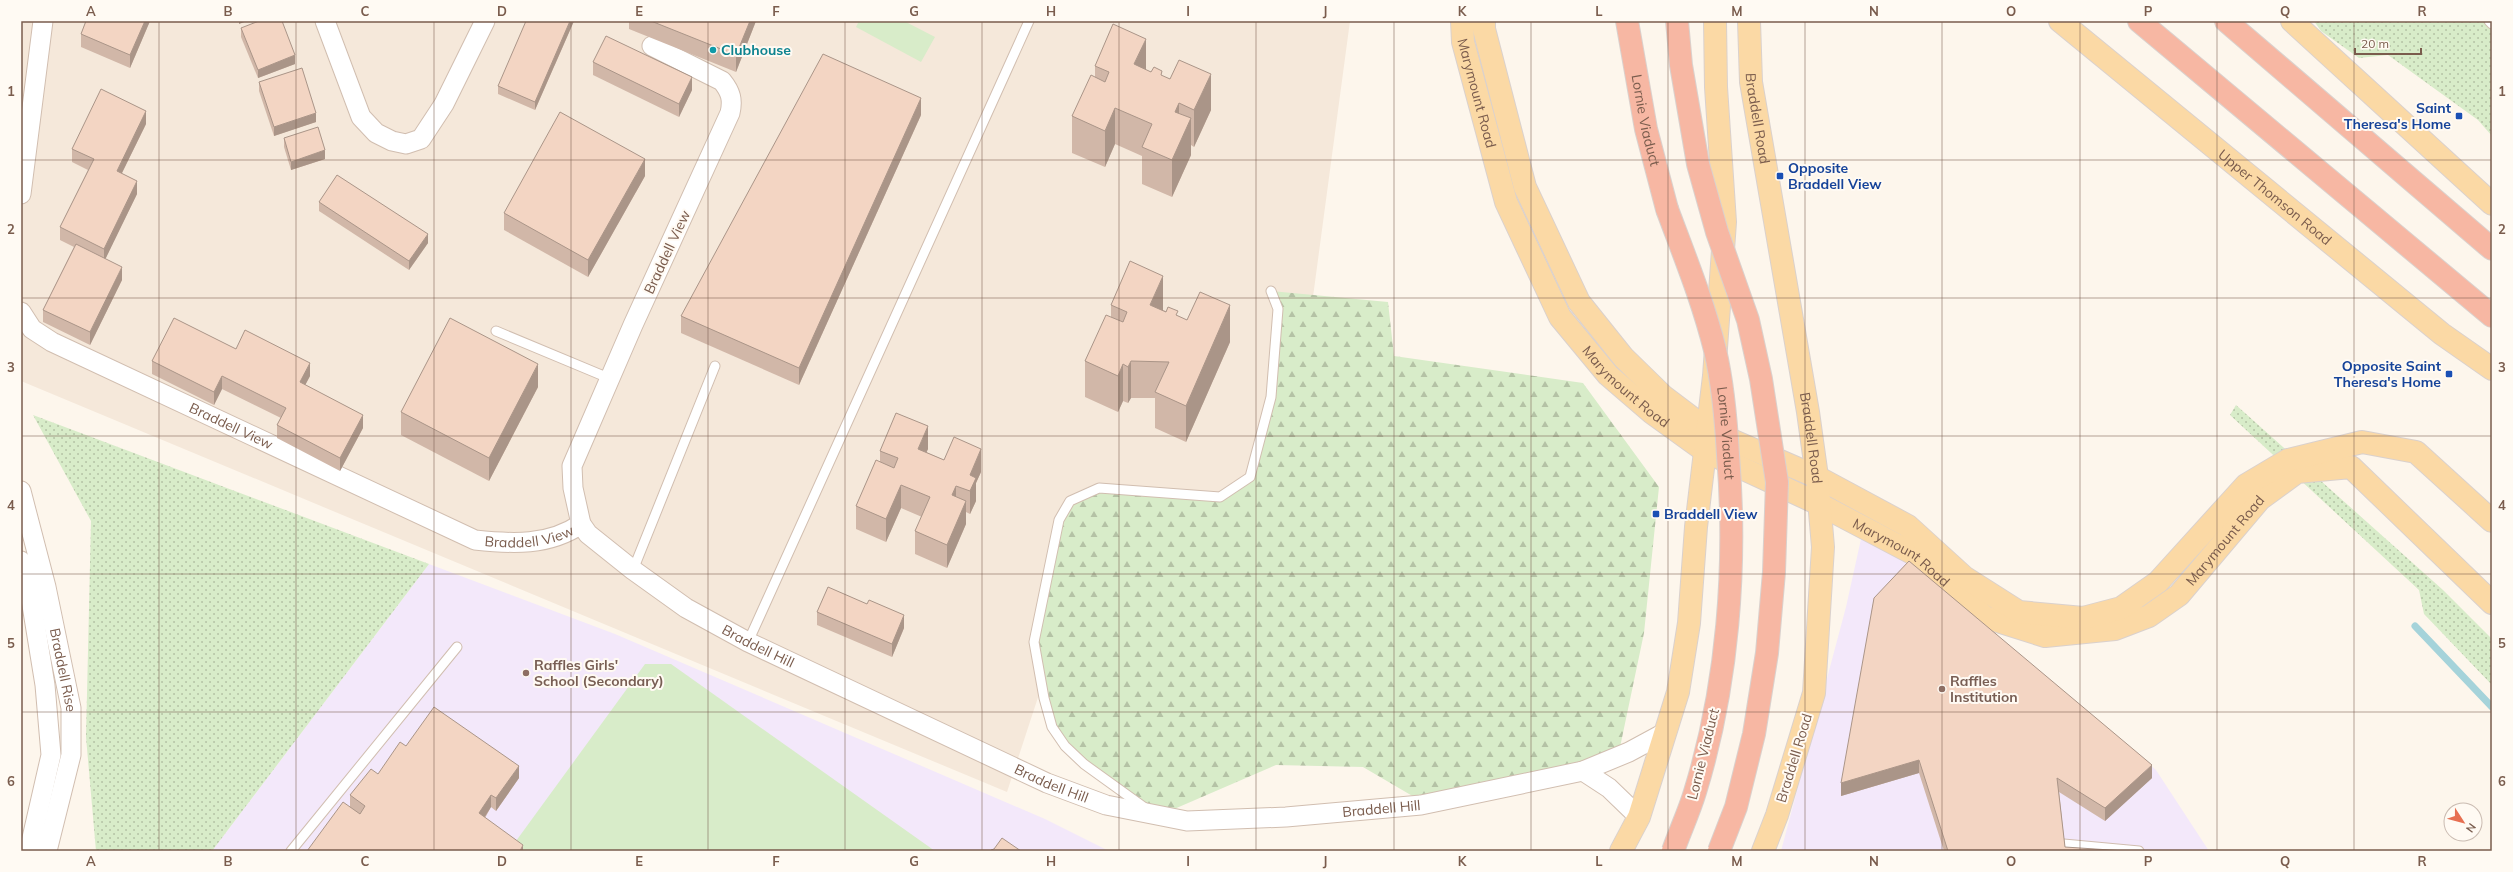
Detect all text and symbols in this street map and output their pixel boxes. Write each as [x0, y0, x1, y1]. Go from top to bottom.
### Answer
text: A [86, 3, 96, 19]
text: B [224, 3, 233, 19]
text: C [361, 3, 370, 19]
text: D [497, 3, 507, 19]
text: E [635, 3, 643, 19]
text: F [772, 3, 780, 19]
text: G [909, 3, 919, 19]
text: H [1046, 3, 1056, 19]
text: I [1186, 3, 1190, 19]
text: J [1323, 3, 1327, 19]
text: K [1458, 3, 1468, 19]
text: L [1595, 3, 1603, 19]
text: M [1731, 3, 1743, 19]
text: N [1869, 3, 1879, 19]
text: O [2006, 3, 2016, 19]
text: P [2144, 3, 2153, 19]
text: Q [2280, 3, 2290, 19]
text: R [2417, 3, 2427, 19]
scale bar [2355, 30, 2421, 56]
street label: Marymount Road [1453, 36, 1500, 150]
text: 20 m [2361, 36, 2389, 51]
place label: Clubhouse [721, 41, 791, 59]
marker: Clubhouse [708, 45, 718, 55]
street label: Lornie Viaduct [1628, 73, 1664, 168]
street label: Braddell Road [1742, 73, 1774, 165]
text: 1 [7, 83, 15, 99]
text: 1 [2498, 83, 2506, 99]
place label: Saint Theresa's Home [2344, 99, 2452, 133]
marker: Saint Theresa's Home [2454, 111, 2464, 121]
street label: Upper Thomson Road [2215, 145, 2335, 249]
place label: Opposite Braddell View [1788, 159, 1882, 193]
marker: Opposite Braddell View [1775, 171, 1785, 181]
street label: Braddell View [640, 207, 694, 297]
text: 2 [7, 221, 15, 237]
text: 2 [2498, 221, 2506, 237]
street label: Marymount Road [1578, 342, 1673, 431]
place label: Opposite Saint Theresa's Home [2334, 357, 2442, 391]
text: 3 [7, 359, 15, 375]
text: 3 [2498, 359, 2506, 375]
marker: Opposite Saint Theresa's Home [2444, 369, 2454, 379]
street label: Lornie Viaduct [1713, 385, 1739, 480]
street label: Braddell Road [1796, 391, 1827, 484]
street label: Braddell View [186, 399, 276, 453]
street label: Marymount Road [2182, 492, 2268, 589]
text: 4 [7, 497, 15, 513]
text: 4 [2498, 497, 2506, 513]
place label: Braddell View [1664, 505, 1758, 523]
marker: Braddell View [1651, 509, 1661, 519]
street label: Marymount Road [1850, 514, 1954, 591]
street label: Braddell View [484, 521, 577, 552]
street label: Braddell Hill [719, 620, 797, 672]
street label: Braddell Rise [46, 626, 80, 712]
text: 5 [7, 635, 15, 651]
text: 5 [2498, 635, 2506, 651]
place label: Raffles Girls' School (Secondary) [534, 656, 664, 690]
marker: Raffles Girls' School (Secondary) [521, 668, 531, 678]
place label: Raffles Institution [1950, 672, 2018, 706]
marker: Raffles Institution [1937, 684, 1947, 694]
street label: Lornie Viaduct [1683, 706, 1723, 801]
street label: Braddell Road [1772, 711, 1816, 805]
street label: Braddell Hill [1012, 760, 1091, 807]
text: 6 [7, 773, 15, 789]
text: 6 [2498, 773, 2506, 789]
street label: Braddell Hill [1341, 796, 1421, 821]
north arrow [2443, 802, 2483, 842]
text: N [2463, 820, 2479, 835]
text: A [86, 853, 96, 869]
text: B [224, 853, 233, 869]
text: C [361, 853, 370, 869]
text: D [497, 853, 507, 869]
text: E [635, 853, 643, 869]
text: F [772, 853, 780, 869]
text: G [909, 853, 919, 869]
text: H [1046, 853, 1056, 869]
text: I [1186, 853, 1190, 869]
text: J [1323, 853, 1327, 869]
text: K [1458, 853, 1468, 869]
text: L [1595, 853, 1603, 869]
text: M [1731, 853, 1743, 869]
text: N [1869, 853, 1879, 869]
text: O [2006, 853, 2016, 869]
text: P [2144, 853, 2153, 869]
text: Q [2280, 853, 2290, 869]
text: R [2417, 853, 2427, 869]

